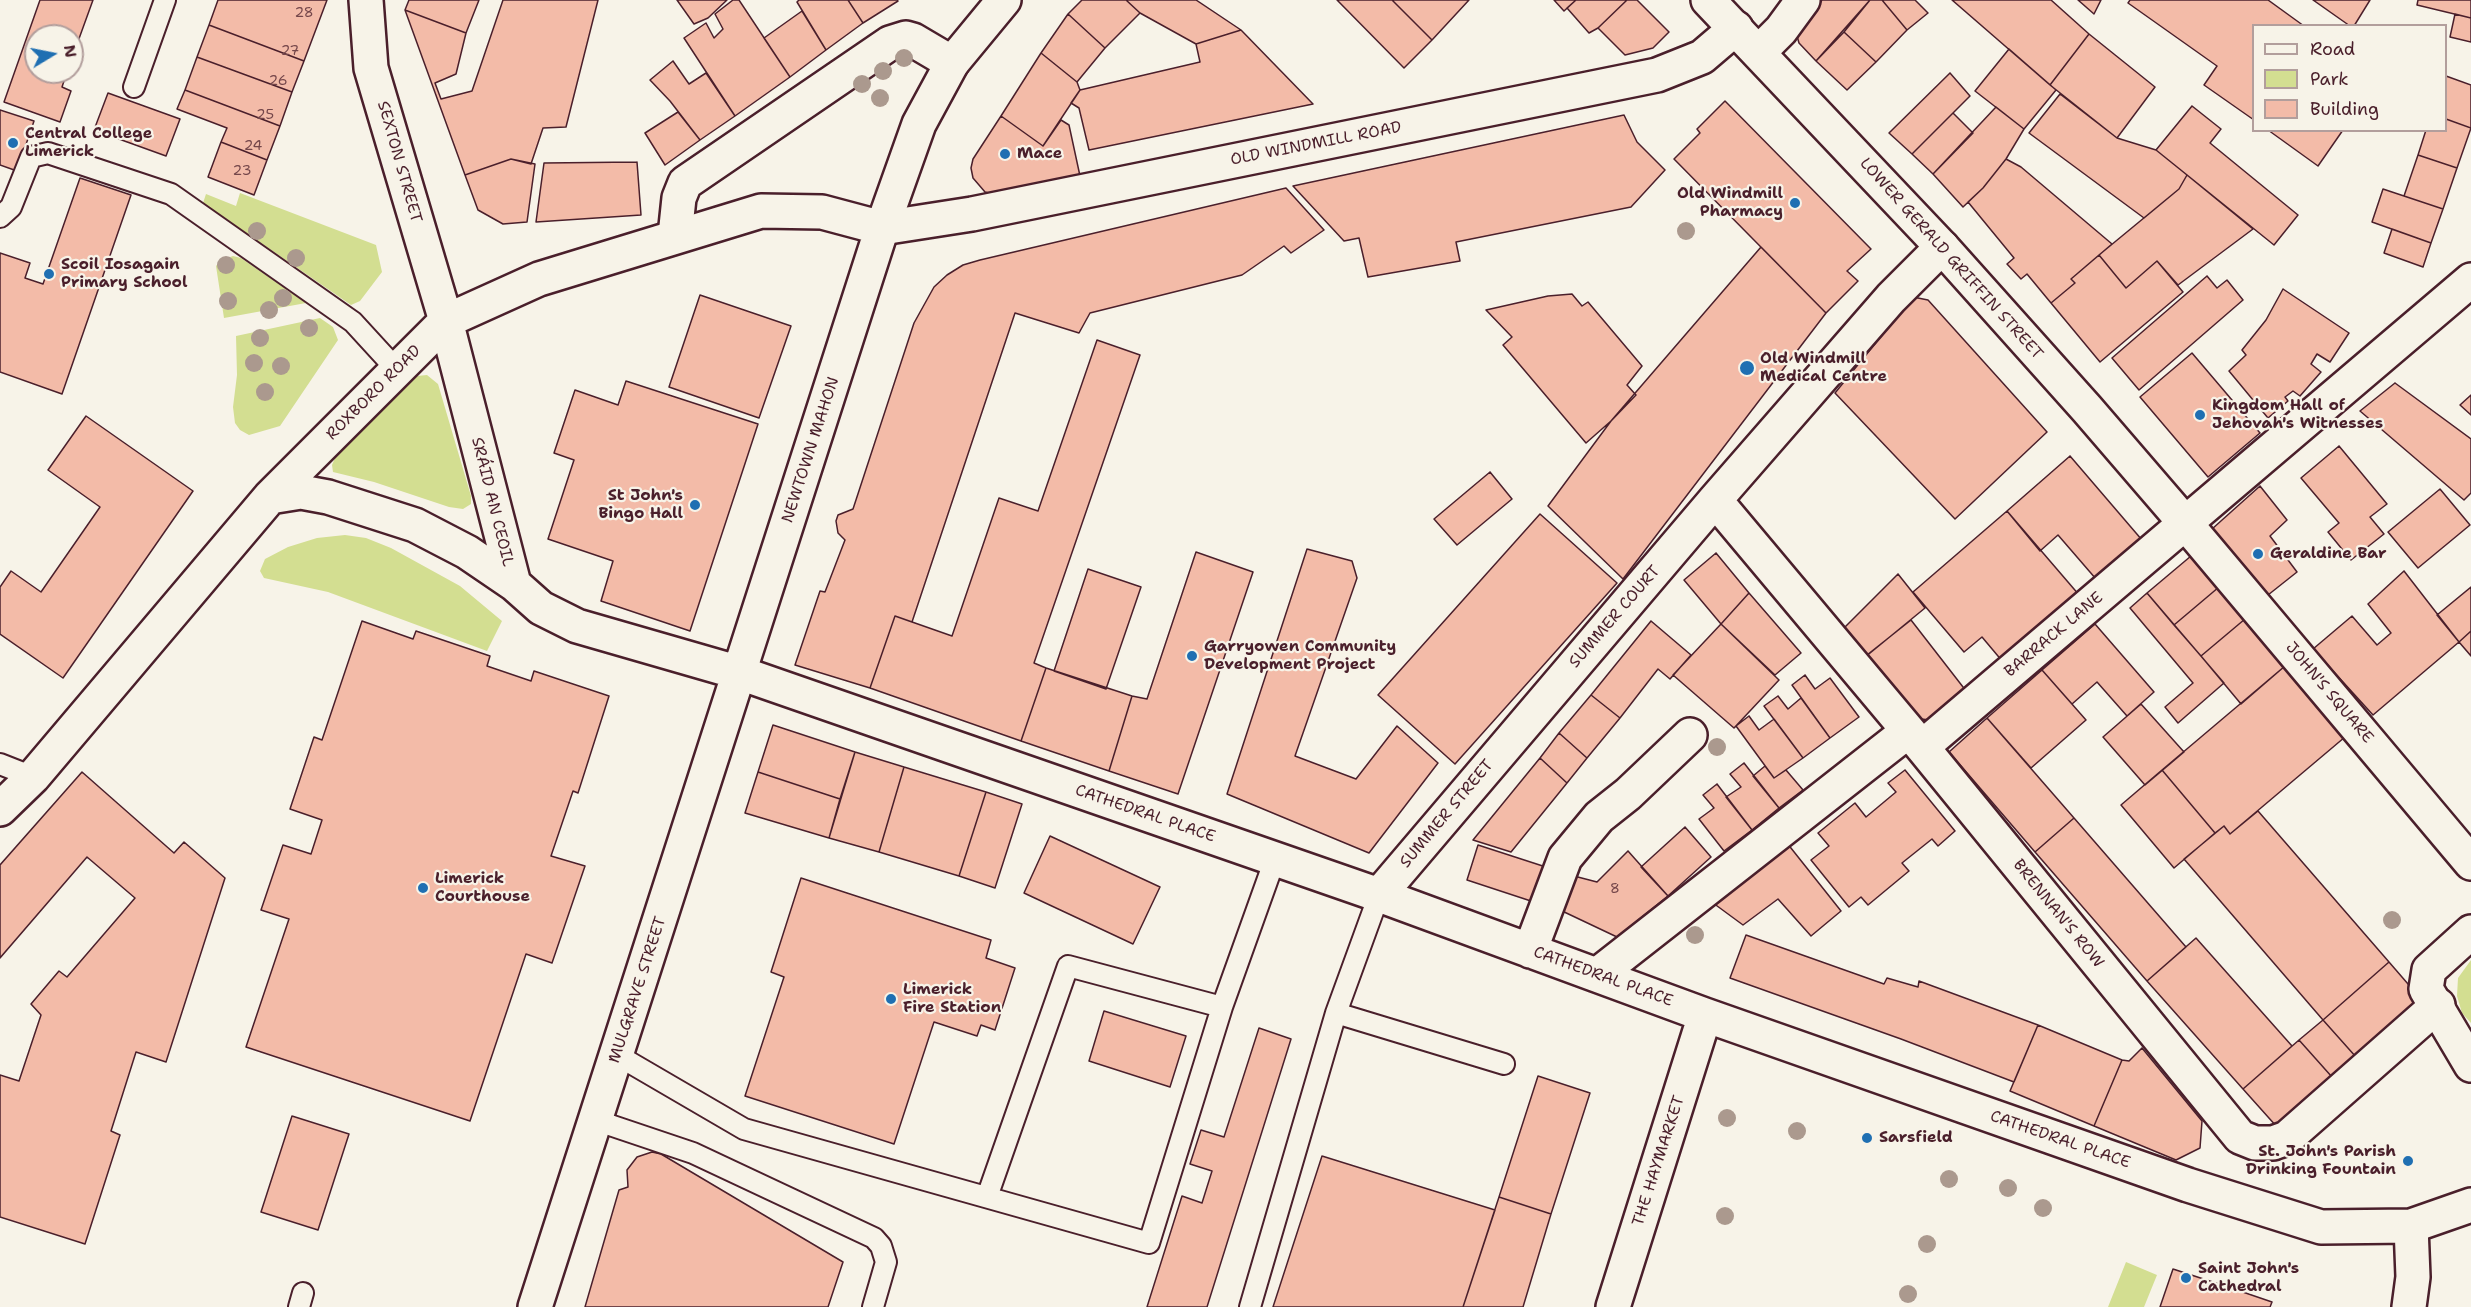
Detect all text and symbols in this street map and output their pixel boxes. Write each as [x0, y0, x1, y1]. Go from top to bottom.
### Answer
house number: 28 [294, 5, 314, 21]
north arrow [24, 24, 84, 84]
legend [2252, 24, 2447, 132]
text: Road [2310, 37, 2355, 61]
text: N [59, 43, 82, 59]
house number: 27 [281, 43, 299, 59]
text: Park [2310, 67, 2349, 91]
house number: 26 [269, 73, 287, 89]
text: Building [2310, 97, 2379, 121]
street label: SEXTON STREET [372, 99, 426, 225]
house number: 25 [256, 107, 274, 123]
street label: OLD WINDMILL ROAD [1229, 118, 1403, 170]
place label: Central College Limerick [25, 124, 152, 162]
marker: Central College Limerick [6, 136, 20, 150]
house number: 24 [244, 138, 262, 154]
place label: Mace [1017, 144, 1062, 164]
marker: Mace [998, 147, 1012, 161]
street label: LOWER GERALD GRIFFIN STREET [1855, 154, 2047, 364]
house number: 23 [233, 163, 251, 179]
place label: Old Windmill Pharmacy [1677, 184, 1783, 222]
marker: Old Windmill Pharmacy [1788, 196, 1802, 210]
place label: Scoil Iosagain Primary School [61, 255, 188, 293]
marker: Scoil Iosagain Primary School [42, 267, 56, 281]
street label: ROXBORO ROAD [323, 342, 425, 444]
place label: Old Windmill Medical Centre [1760, 349, 1887, 387]
marker: Old Windmill Medical Centre [1738, 359, 1756, 377]
street label: NEWTOWN MAHON [778, 375, 844, 525]
place label: Kingdom Hall of Jehovah's Witnesses [2212, 396, 2383, 434]
marker: Kingdom Hall of Jehovah's Witnesses [2193, 408, 2207, 422]
street label: SRÁID AN CEOIL [467, 435, 517, 569]
place label: St John's Bingo Hall [598, 486, 683, 524]
marker: St John's Bingo Hall [688, 498, 702, 512]
place label: Geraldine Bar [2270, 544, 2387, 564]
marker: Geraldine Bar [2251, 547, 2265, 561]
street label: SUMMER COURT [1565, 562, 1665, 672]
street label: BARRACK LANE [2001, 588, 2107, 682]
place label: Garryowen Community Development Project [1204, 637, 1396, 675]
street label: JOHN'S SQUARE [2281, 639, 2377, 747]
marker: Garryowen Community Development Project [1185, 649, 1199, 663]
street label: SUMMER STREET [1396, 756, 1498, 872]
street label: CATHEDRAL PLACE [1072, 781, 1218, 847]
street label: BRENNAN'S ROW [2008, 856, 2108, 972]
place label: Limerick Courthouse [435, 869, 530, 907]
marker: Limerick Courthouse [416, 881, 430, 895]
house number: 8 [1610, 881, 1620, 897]
street label: MULGRAVE STREET [605, 914, 671, 1066]
street label: CATHEDRAL PLACE [1531, 943, 1675, 1011]
place label: Limerick Fire Station [903, 980, 1001, 1018]
marker: Limerick Fire Station [884, 992, 898, 1006]
street label: THE HAYMARKET [1629, 1093, 1689, 1229]
street label: CATHEDRAL PLACE [1987, 1107, 2133, 1173]
place label: Sarsfield [1879, 1128, 1953, 1148]
marker: Sarsfield [1860, 1131, 1874, 1145]
place label: St. John's Parish Drinking Fountain [2246, 1142, 2396, 1180]
marker: St. John's Parish Drinking Fountain [2401, 1154, 2415, 1168]
place label: Saint John's Cathedral [2198, 1259, 2299, 1297]
marker: Saint John's Cathedral [2179, 1271, 2193, 1285]

